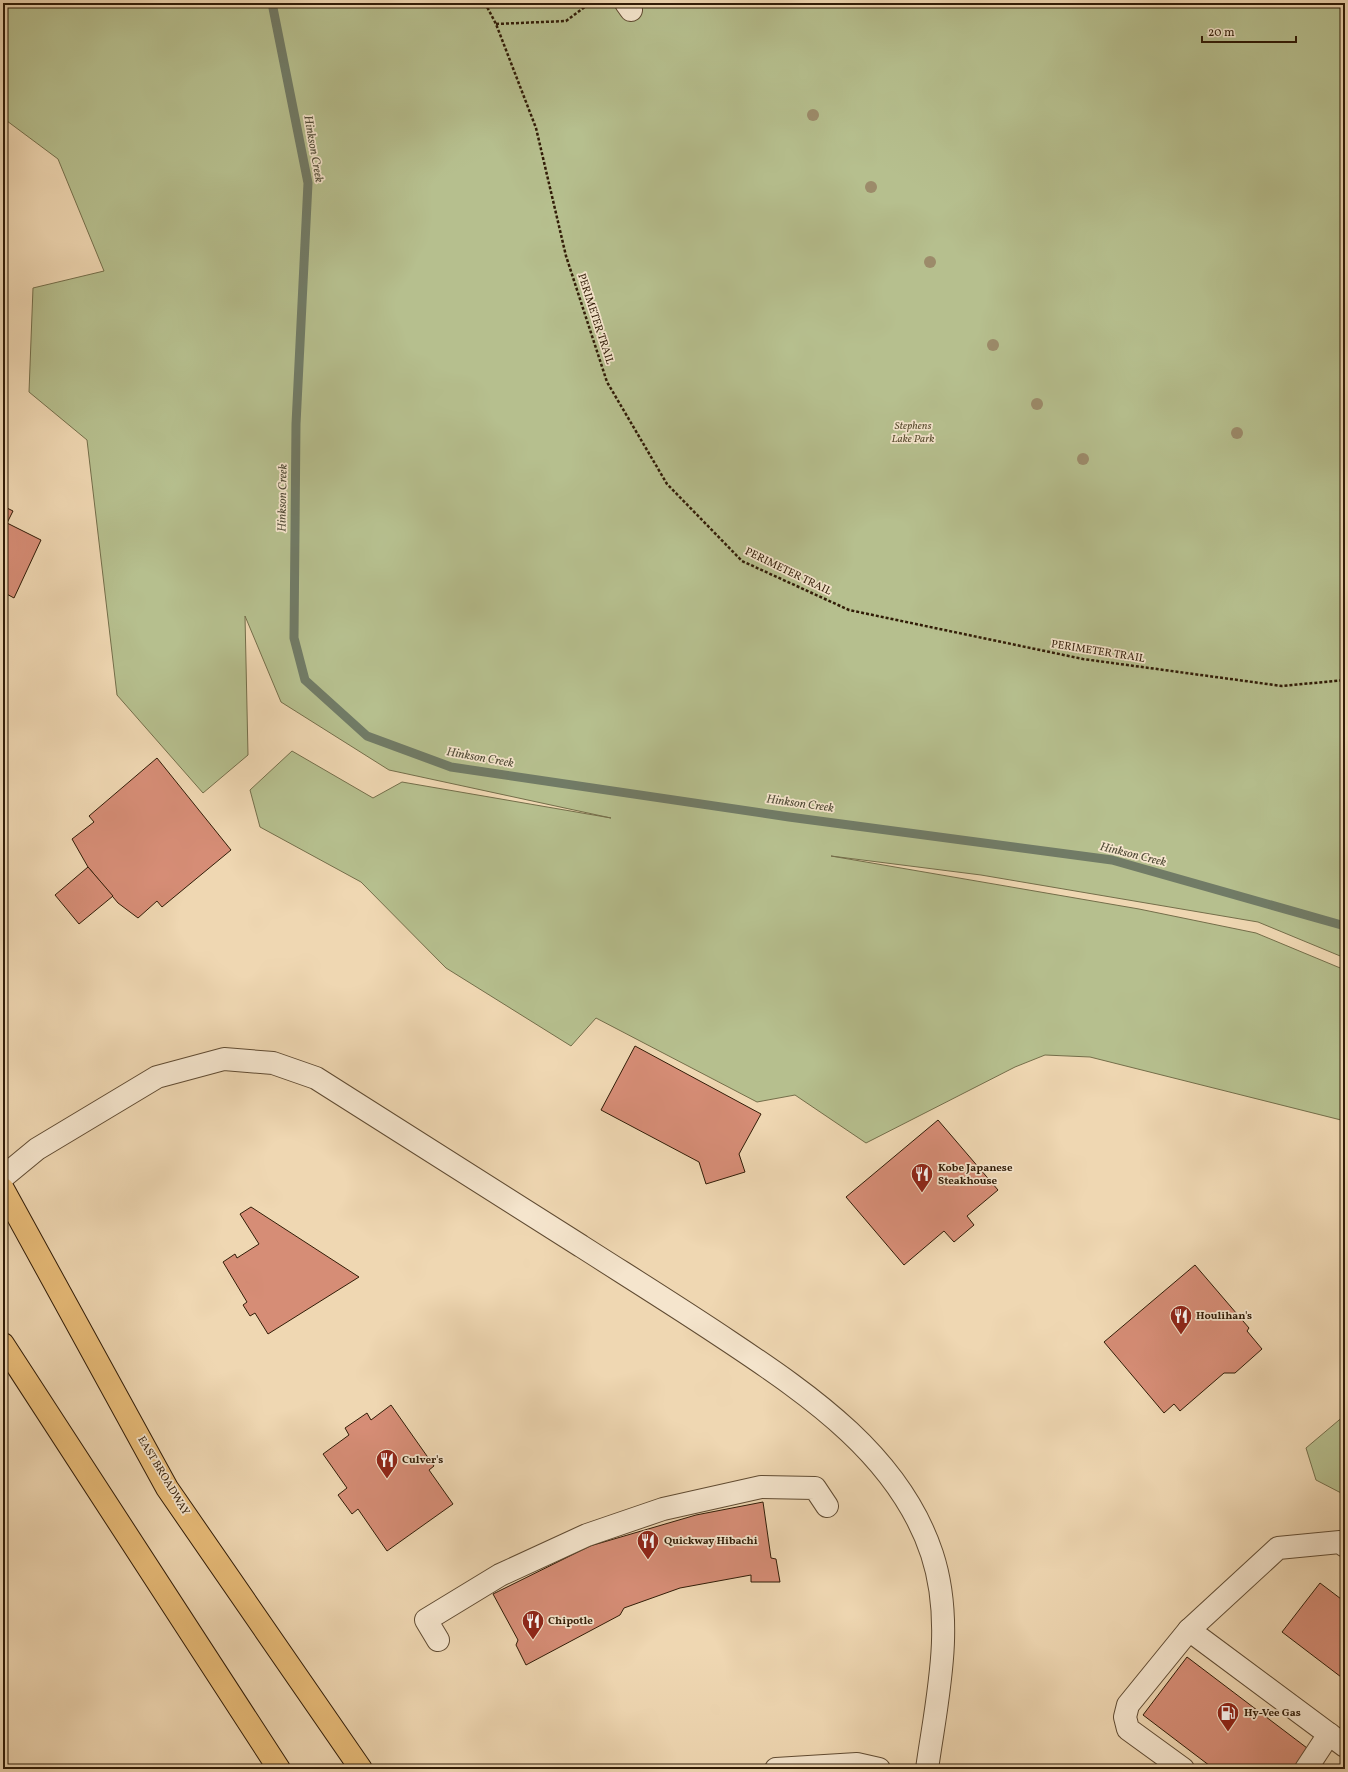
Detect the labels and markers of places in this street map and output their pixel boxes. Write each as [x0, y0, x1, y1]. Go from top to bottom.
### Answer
restaurant icon: Kobe Japanese Steakhouse [909, 1161, 935, 1194]
place label: Kobe Japanese Steakhouse [938, 1161, 1013, 1189]
restaurant icon: Houlihan's [1168, 1303, 1194, 1336]
place label: Houlihan's [1196, 1309, 1252, 1324]
restaurant icon: Culver's [374, 1447, 400, 1480]
place label: Culver's [402, 1453, 443, 1468]
restaurant icon: Quickway Hibachi [635, 1528, 661, 1561]
place label: Quickway Hibachi [664, 1534, 758, 1549]
restaurant icon: Chipotle [520, 1608, 546, 1641]
place label: Chipotle [548, 1614, 593, 1629]
fuel station icon: Hy-Vee Gas [1215, 1700, 1241, 1733]
place label: Hy-Vee Gas [1244, 1706, 1301, 1721]

